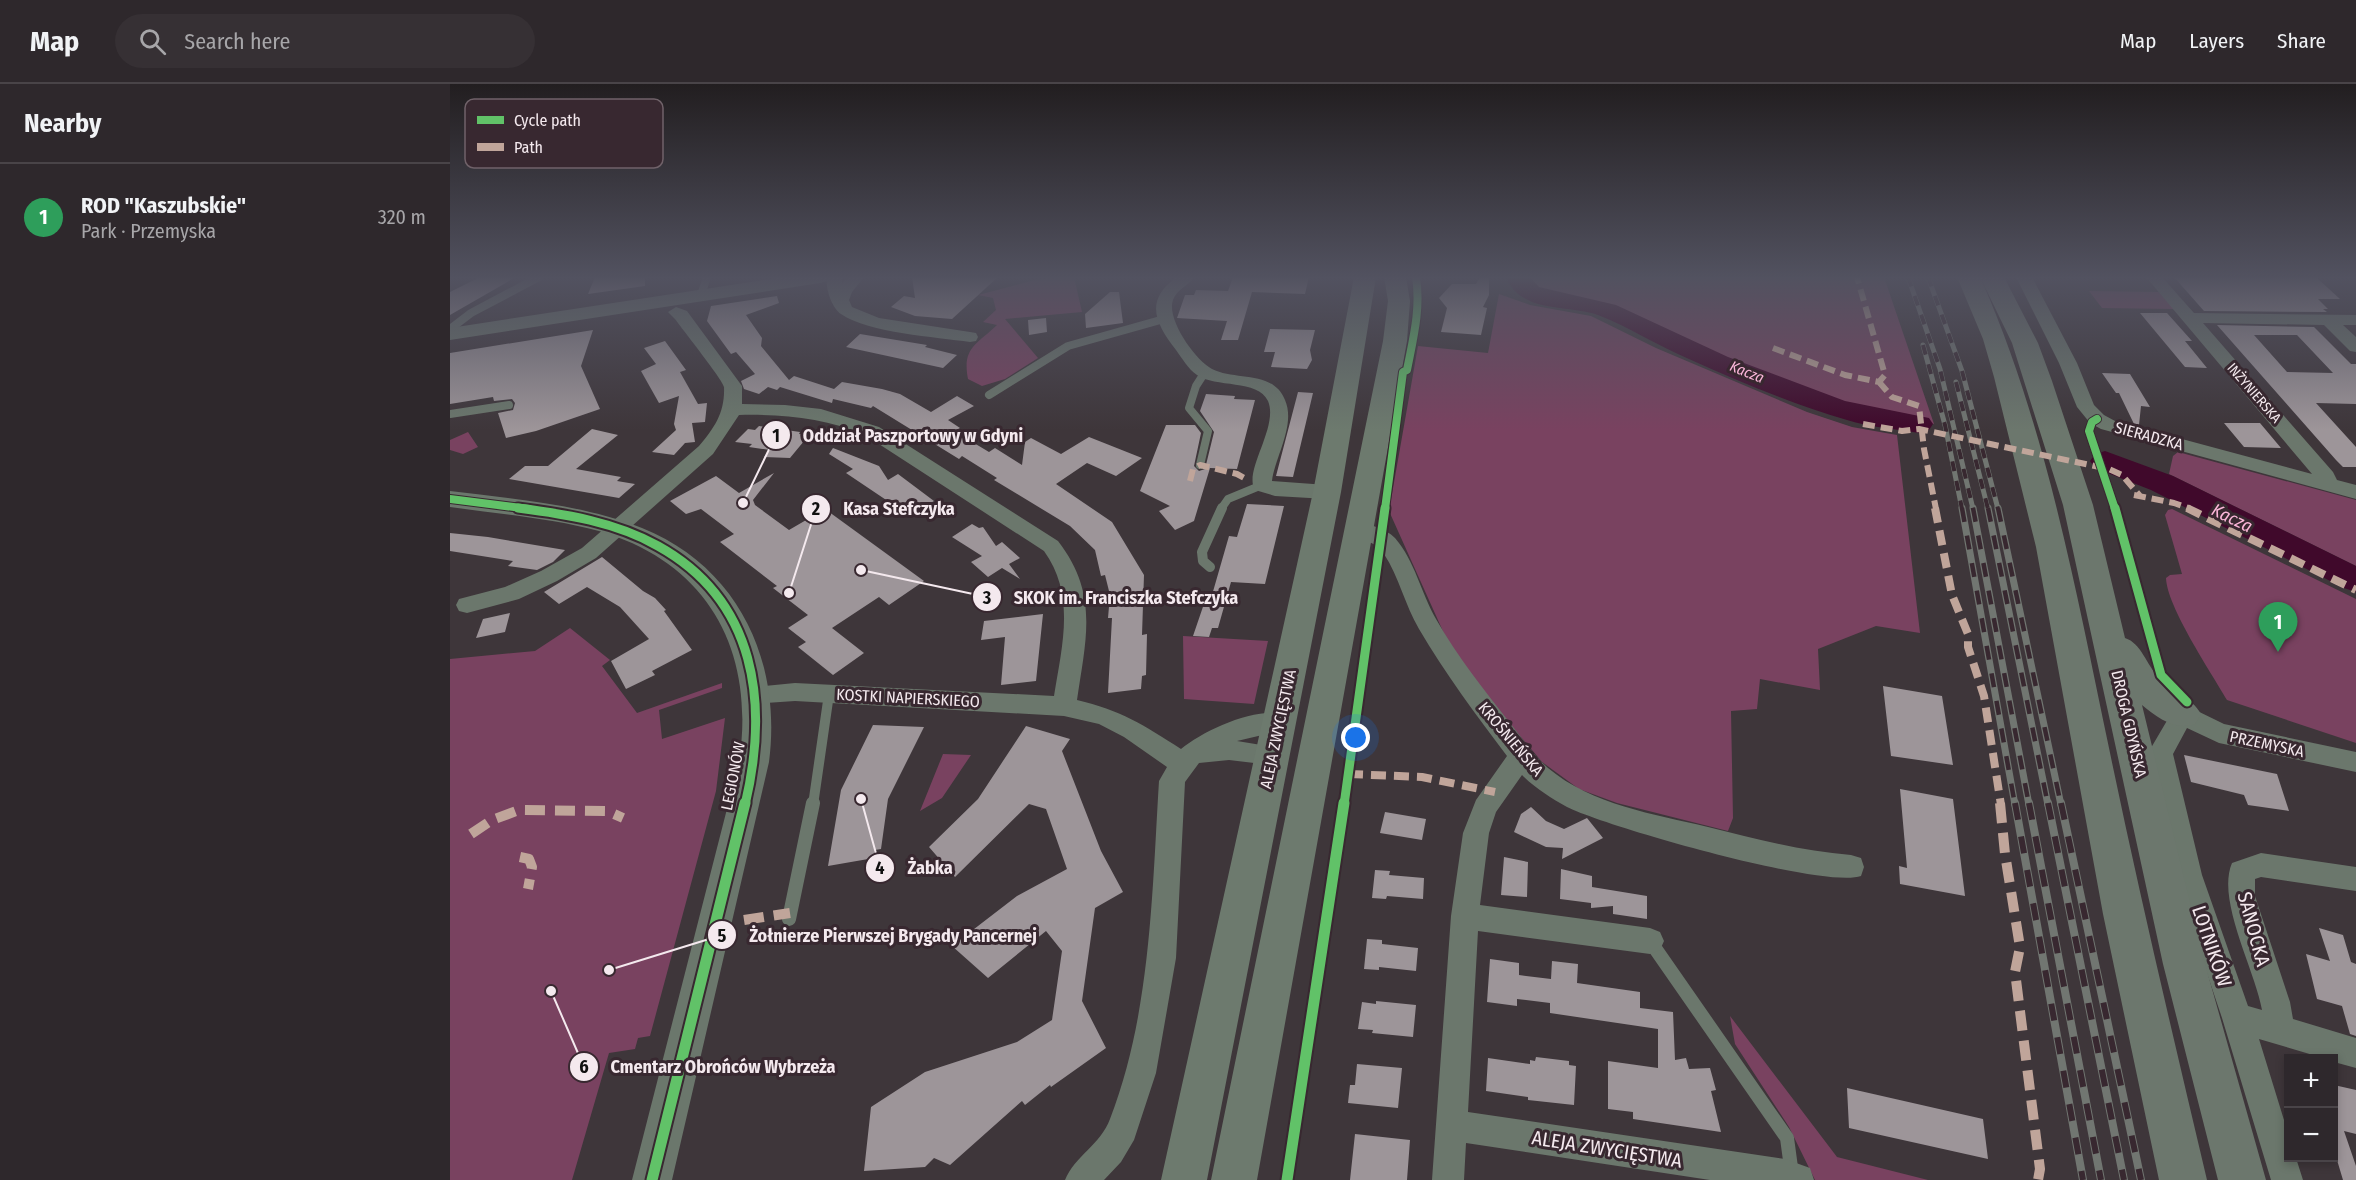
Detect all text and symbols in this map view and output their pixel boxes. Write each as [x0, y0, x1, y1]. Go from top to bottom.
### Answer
search box [115, 14, 535, 68]
text: Map [30, 25, 79, 58]
icon: search [136, 25, 169, 58]
text: Search here [184, 28, 290, 55]
text: Map [2120, 28, 2156, 54]
text: Layers [2189, 28, 2244, 54]
text: Share [2277, 28, 2326, 54]
legend [465, 99, 663, 168]
text: Nearby [24, 108, 101, 139]
text: Cycle path [514, 111, 581, 130]
text: Path [514, 138, 543, 157]
text: ROD "Kaszubskie" [81, 192, 246, 219]
text: 1 [39, 205, 48, 229]
text: 320 m [378, 205, 426, 229]
text: Park · Przemyska [81, 219, 216, 243]
water label: Kacza [1727, 357, 1767, 387]
street label: INŻYNIERSKA [2223, 360, 2285, 427]
callout: Oddział Paszportowy w Gdyni [761, 417, 1035, 453]
street label: SIERADZKA [2113, 418, 2186, 454]
text: 1 [772, 425, 780, 447]
text: Oddział Paszportowy w Gdyni [803, 425, 1023, 447]
callout: Kasa Stefczyka [801, 491, 967, 527]
text: 2 [811, 498, 820, 520]
text: Kasa Stefczyka [843, 498, 955, 520]
water label: Kacza [2208, 499, 2256, 537]
callout: SKOK im. Franciszka Stefczyka [972, 579, 1251, 615]
text: 3 [982, 587, 992, 609]
text: SKOK im. Franciszka Stefczyka [1014, 587, 1238, 609]
pin: 1 [2258, 602, 2298, 652]
street label: ALEJA ZWYCIĘSTWA [1256, 667, 1300, 790]
street label: DROGA GDYŃSKA [2107, 668, 2151, 780]
street label: KOSTKI NAPIERSKIEGO [836, 685, 980, 711]
street label: KROŚNIEŃSKA [1474, 698, 1548, 780]
your location [1341, 723, 1370, 752]
street label: PRZEMYSKA [2228, 727, 2307, 761]
street label: LEGIONÓW [717, 740, 749, 812]
callout: Żabka [865, 850, 964, 886]
text: 4 [875, 857, 885, 879]
text: Żabka [907, 857, 953, 879]
street label: SANOCKA [2233, 889, 2276, 969]
street label: LOTNIKÓW [2187, 902, 2237, 990]
callout: Żołnierze Pierwszej Brygady Pancernej [707, 917, 1049, 953]
text: 5 [718, 925, 727, 947]
text: Żołnierze Pierwszej Brygady Pancernej [749, 925, 1037, 947]
callout: Cmentarz Obrońców Wybrzeża [569, 1049, 848, 1085]
map controls [2284, 1054, 2338, 1162]
button: + [2284, 1054, 2338, 1108]
text: 6 [579, 1056, 589, 1078]
text: Cmentarz Obrońców Wybrzeża [611, 1056, 836, 1078]
button: − [2284, 1108, 2338, 1162]
street label: ALEJA ZWYCIĘSTWA [1530, 1125, 1684, 1173]

